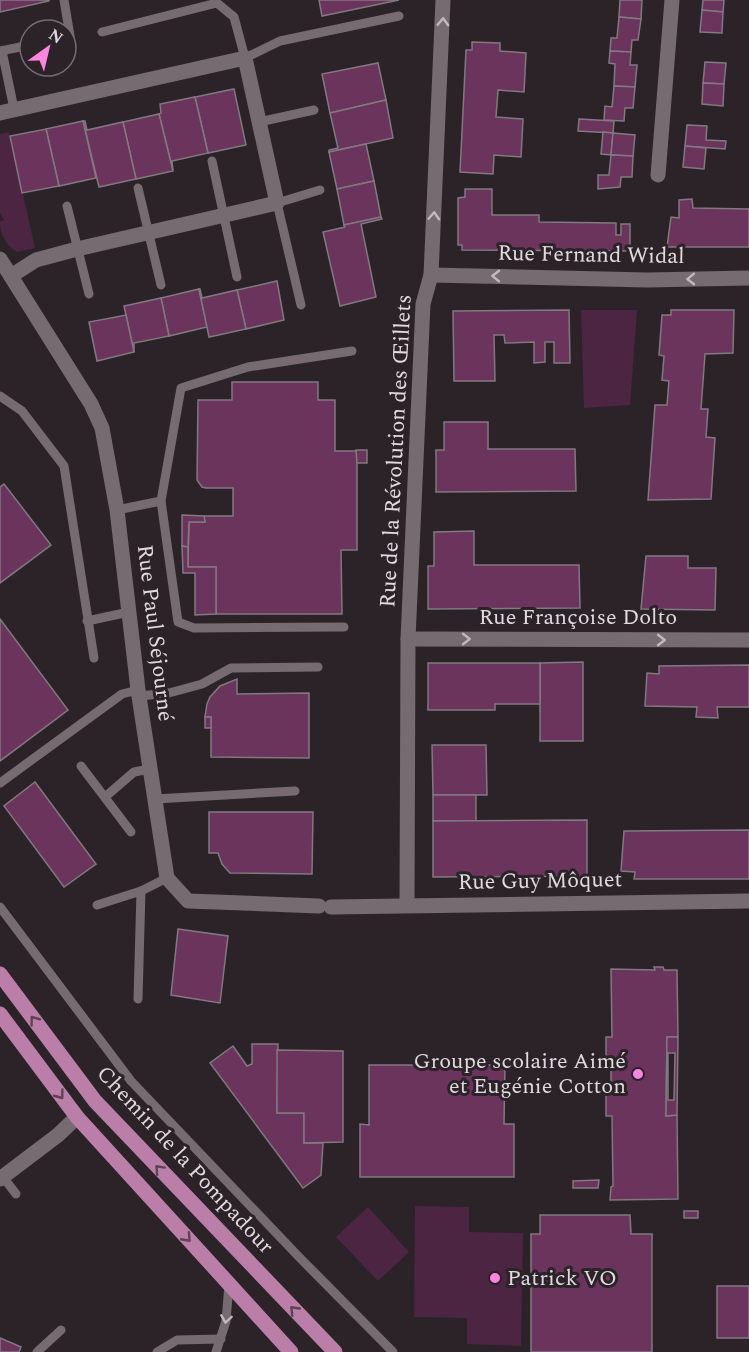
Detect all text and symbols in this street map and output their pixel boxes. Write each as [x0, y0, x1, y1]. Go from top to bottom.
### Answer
one-way arrow [436, 17, 449, 26]
north arrow [18, 18, 78, 78]
text: N [44, 23, 68, 50]
one-way arrow [427, 212, 440, 221]
street label: Rue Fernand Widal [497, 237, 685, 273]
one-way arrow [491, 270, 500, 283]
one-way arrow [686, 273, 695, 285]
street label: Rue de la Révolution des Œillets [371, 294, 421, 608]
street label: Rue Paul Séjourné [128, 543, 182, 723]
street label: Rue Françoise Dolto [479, 601, 677, 634]
one-way arrow [462, 633, 471, 645]
one-way arrow [657, 633, 666, 646]
street label: Rue Guy Môquet [457, 863, 623, 899]
one-way arrow [31, 1016, 42, 1027]
place label: Groupe scolaire Aimé et Eugénie Cotton [414, 1045, 626, 1103]
street label: Chemin de la Pompadour [89, 1058, 282, 1262]
marker: Groupe scolaire Aimé et Eugénie Cotton [631, 1067, 645, 1081]
one-way arrow [53, 1088, 64, 1099]
one-way arrow [155, 1166, 166, 1176]
one-way arrow [180, 1231, 191, 1242]
place label: Patrick VO [507, 1262, 617, 1295]
marker: Patrick VO [488, 1271, 502, 1285]
one-way arrow [291, 1306, 302, 1317]
one-way arrow [220, 1314, 232, 1324]

